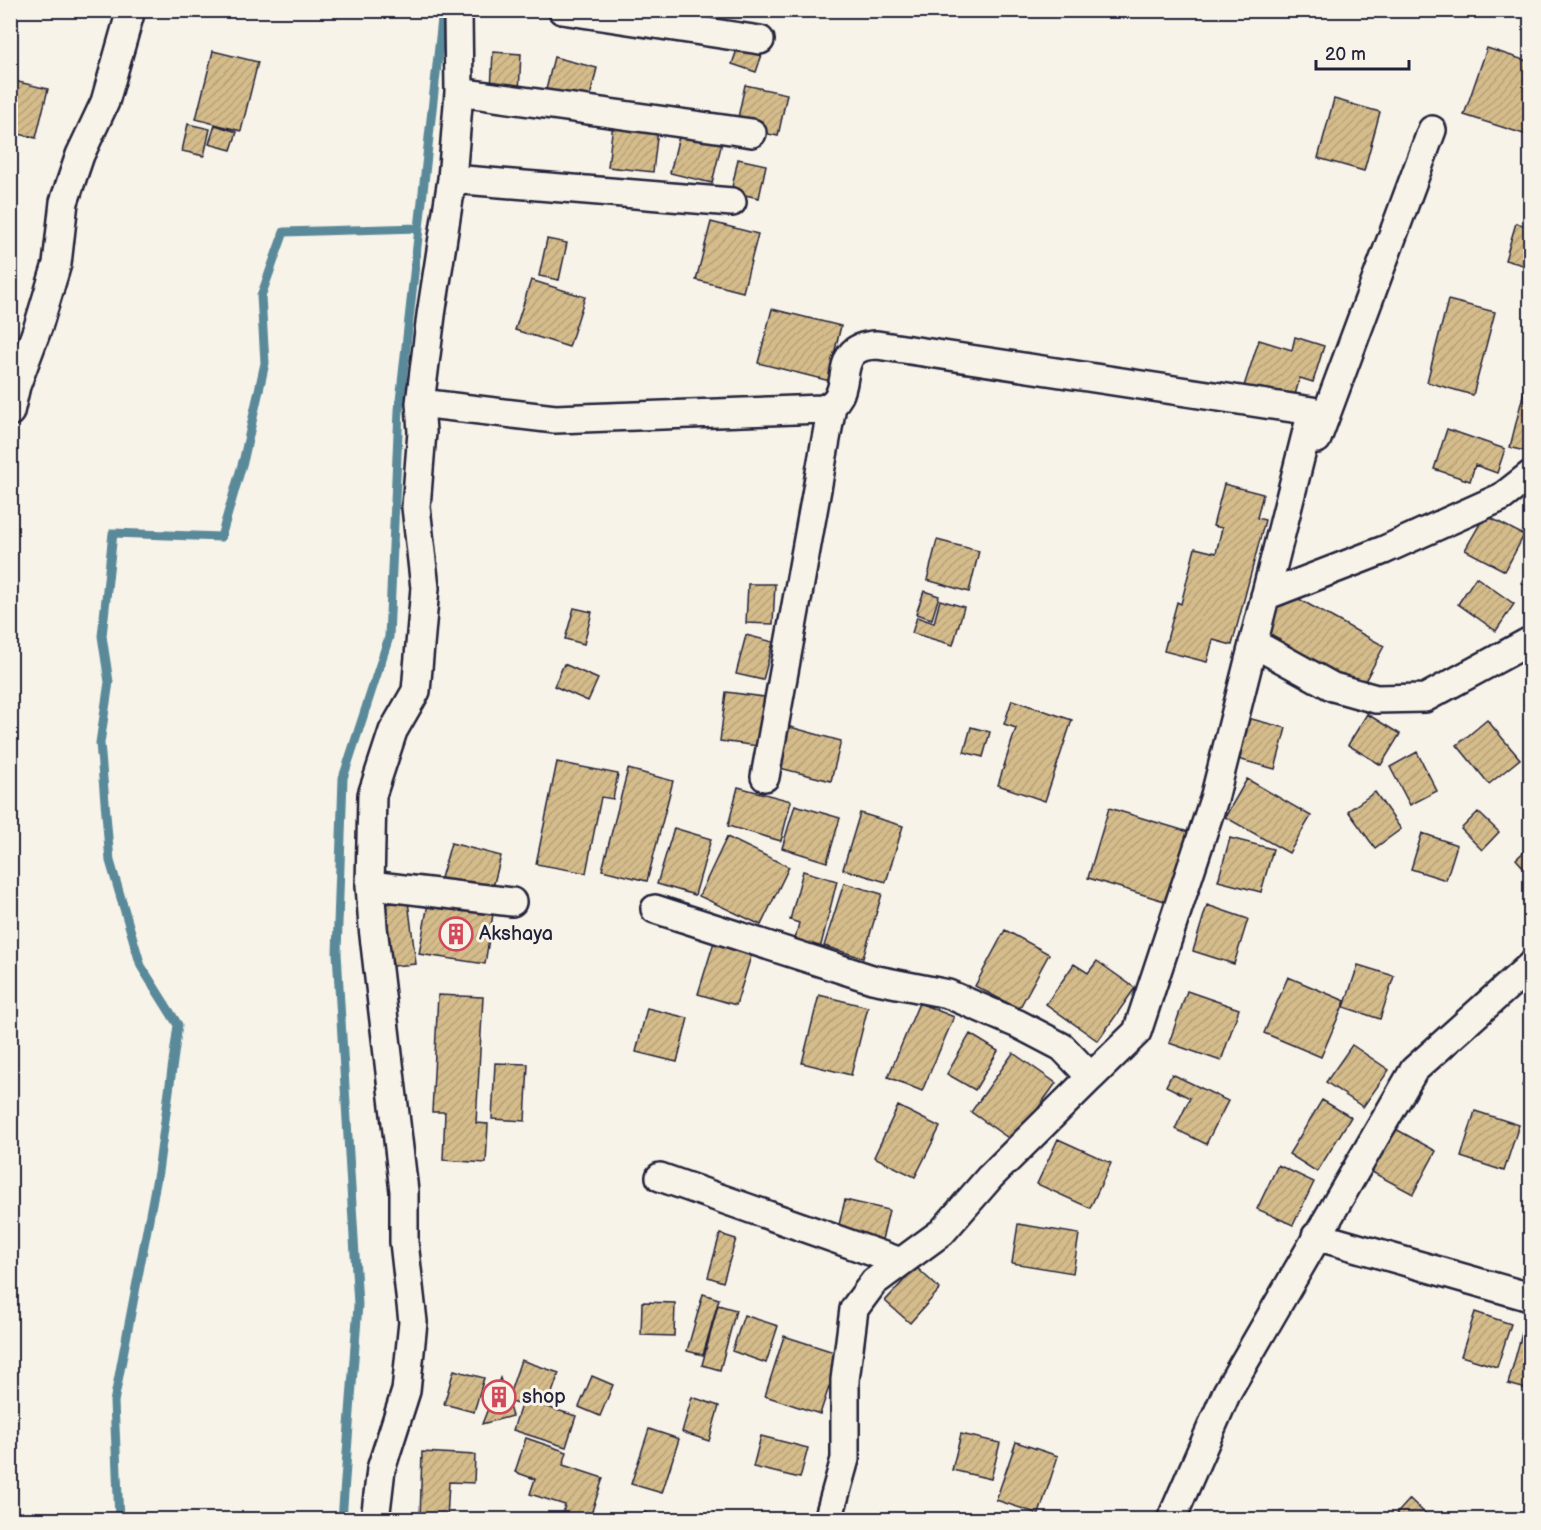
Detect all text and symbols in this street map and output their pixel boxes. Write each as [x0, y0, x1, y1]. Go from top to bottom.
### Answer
scale bar [1316, 33, 1409, 71]
text: 20 m [1325, 44, 1366, 65]
building icon: Akshaya [438, 916, 474, 952]
place label: Akshaya [479, 922, 553, 946]
building icon: shop [481, 1379, 517, 1415]
place label: shop [522, 1385, 566, 1409]

